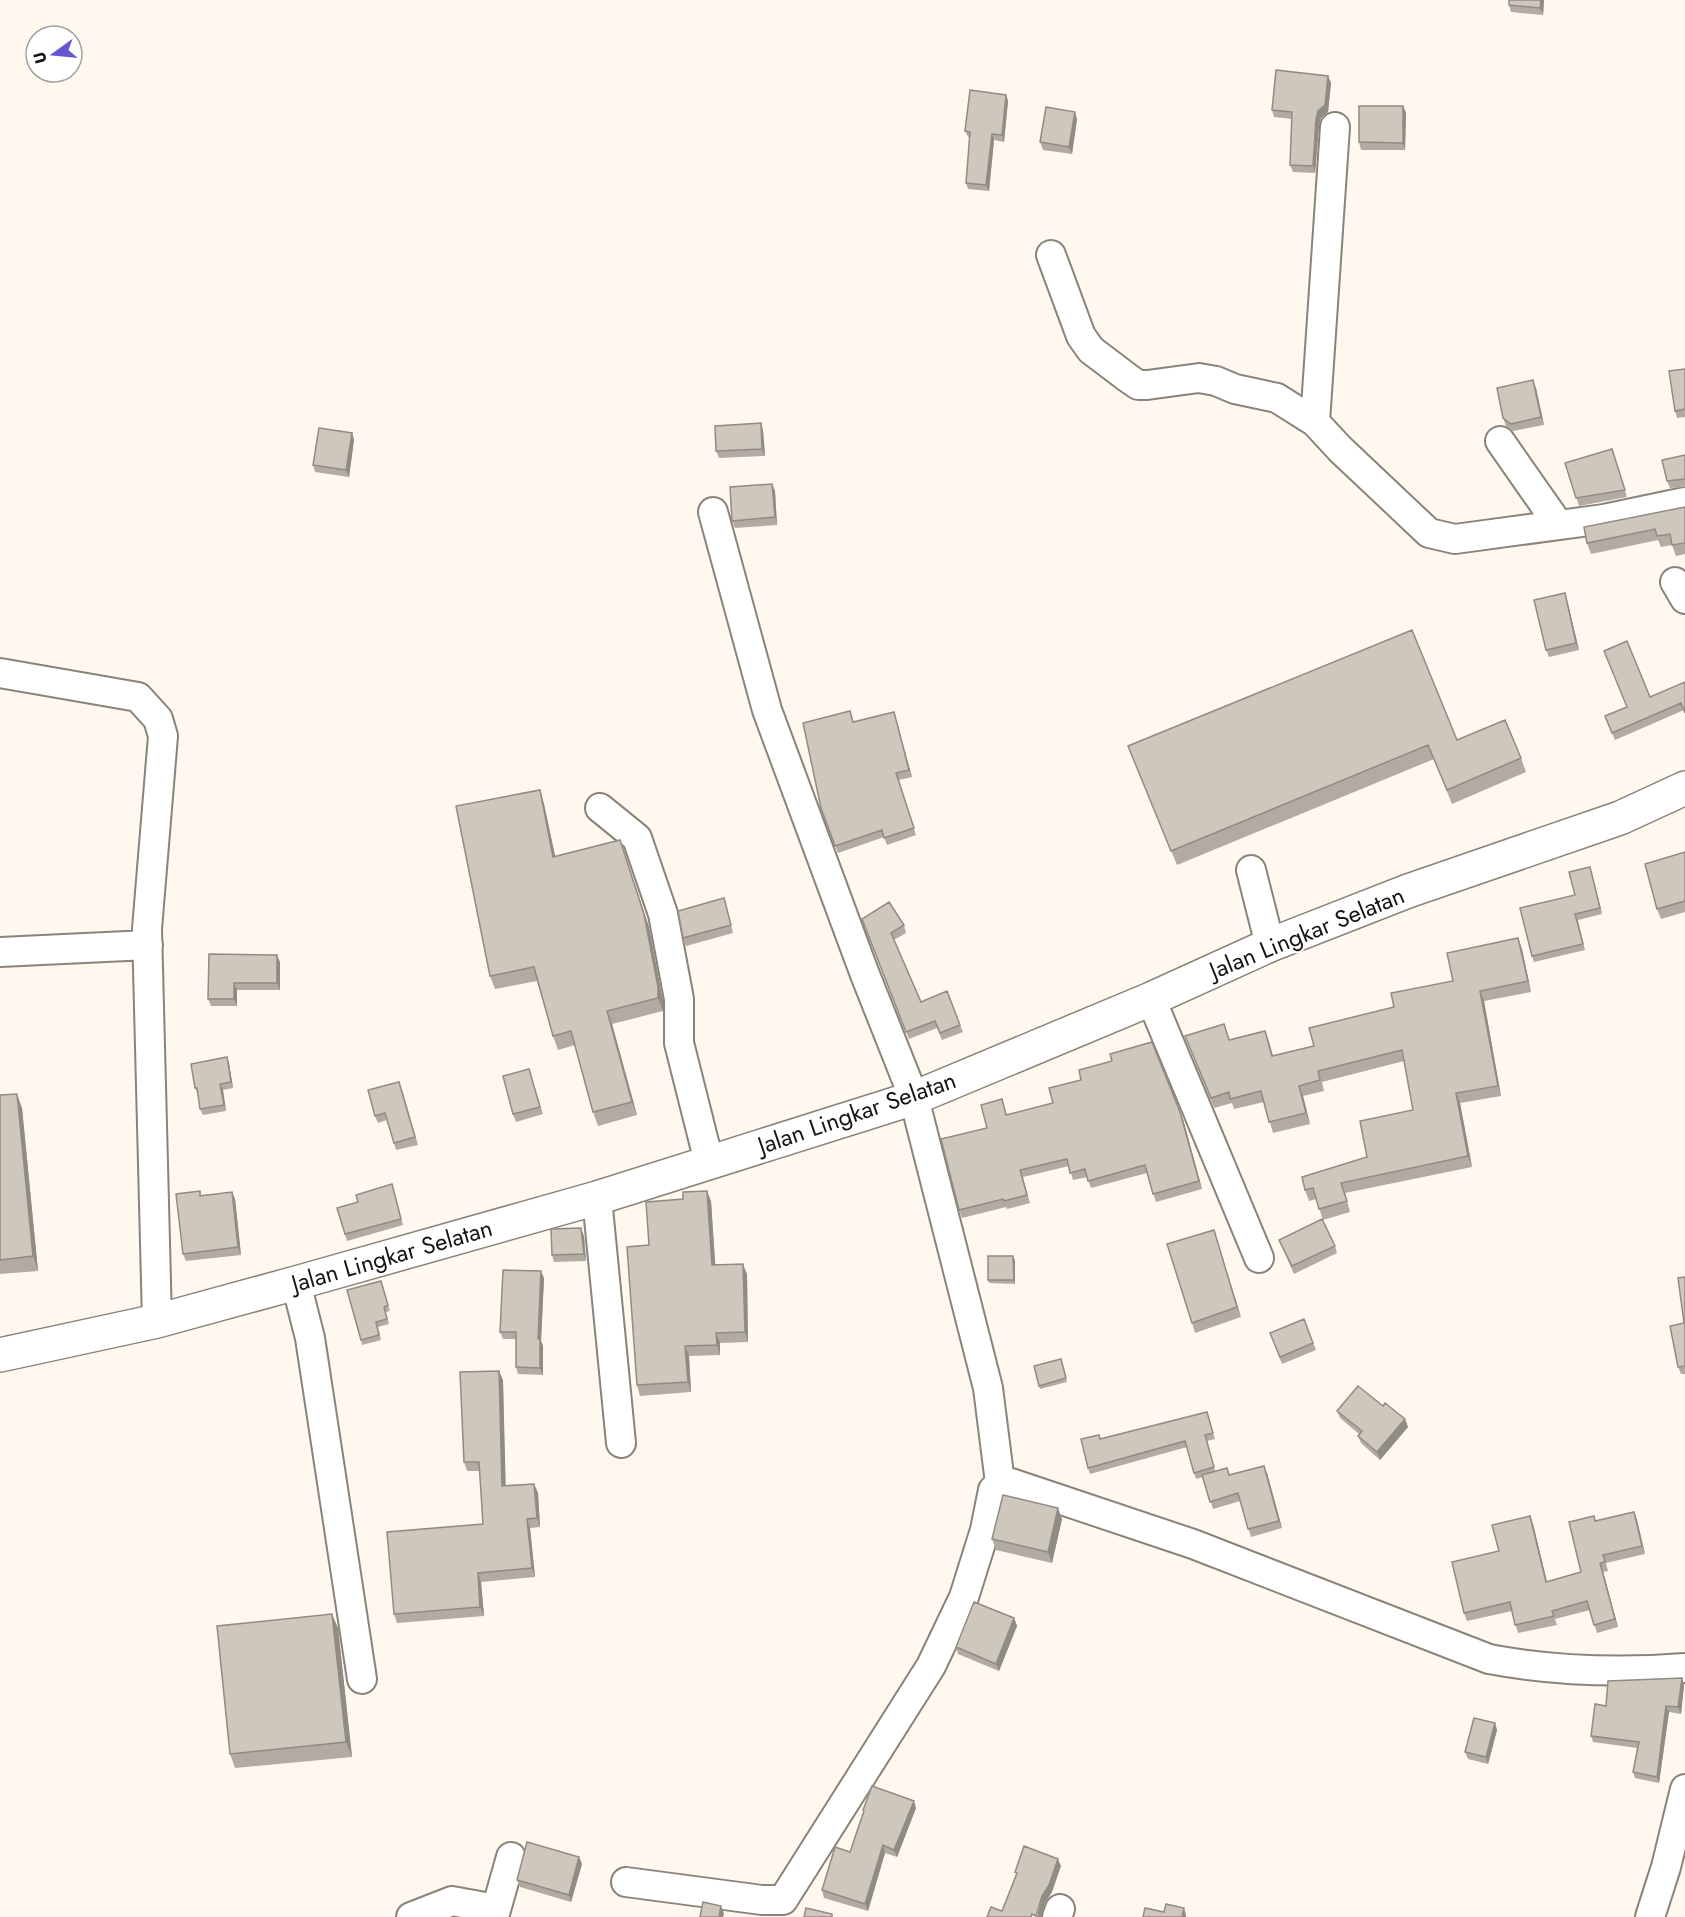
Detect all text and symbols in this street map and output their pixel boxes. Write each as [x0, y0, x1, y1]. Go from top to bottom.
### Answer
north arrow [24, 24, 84, 84]
text: U [27, 49, 53, 66]
street label: Jalan Lingkar Selatan [1201, 877, 1410, 989]
street label: Jalan Lingkar Selatan [750, 1062, 961, 1164]
street label: Jalan Lingkar Selatan [284, 1210, 496, 1302]

